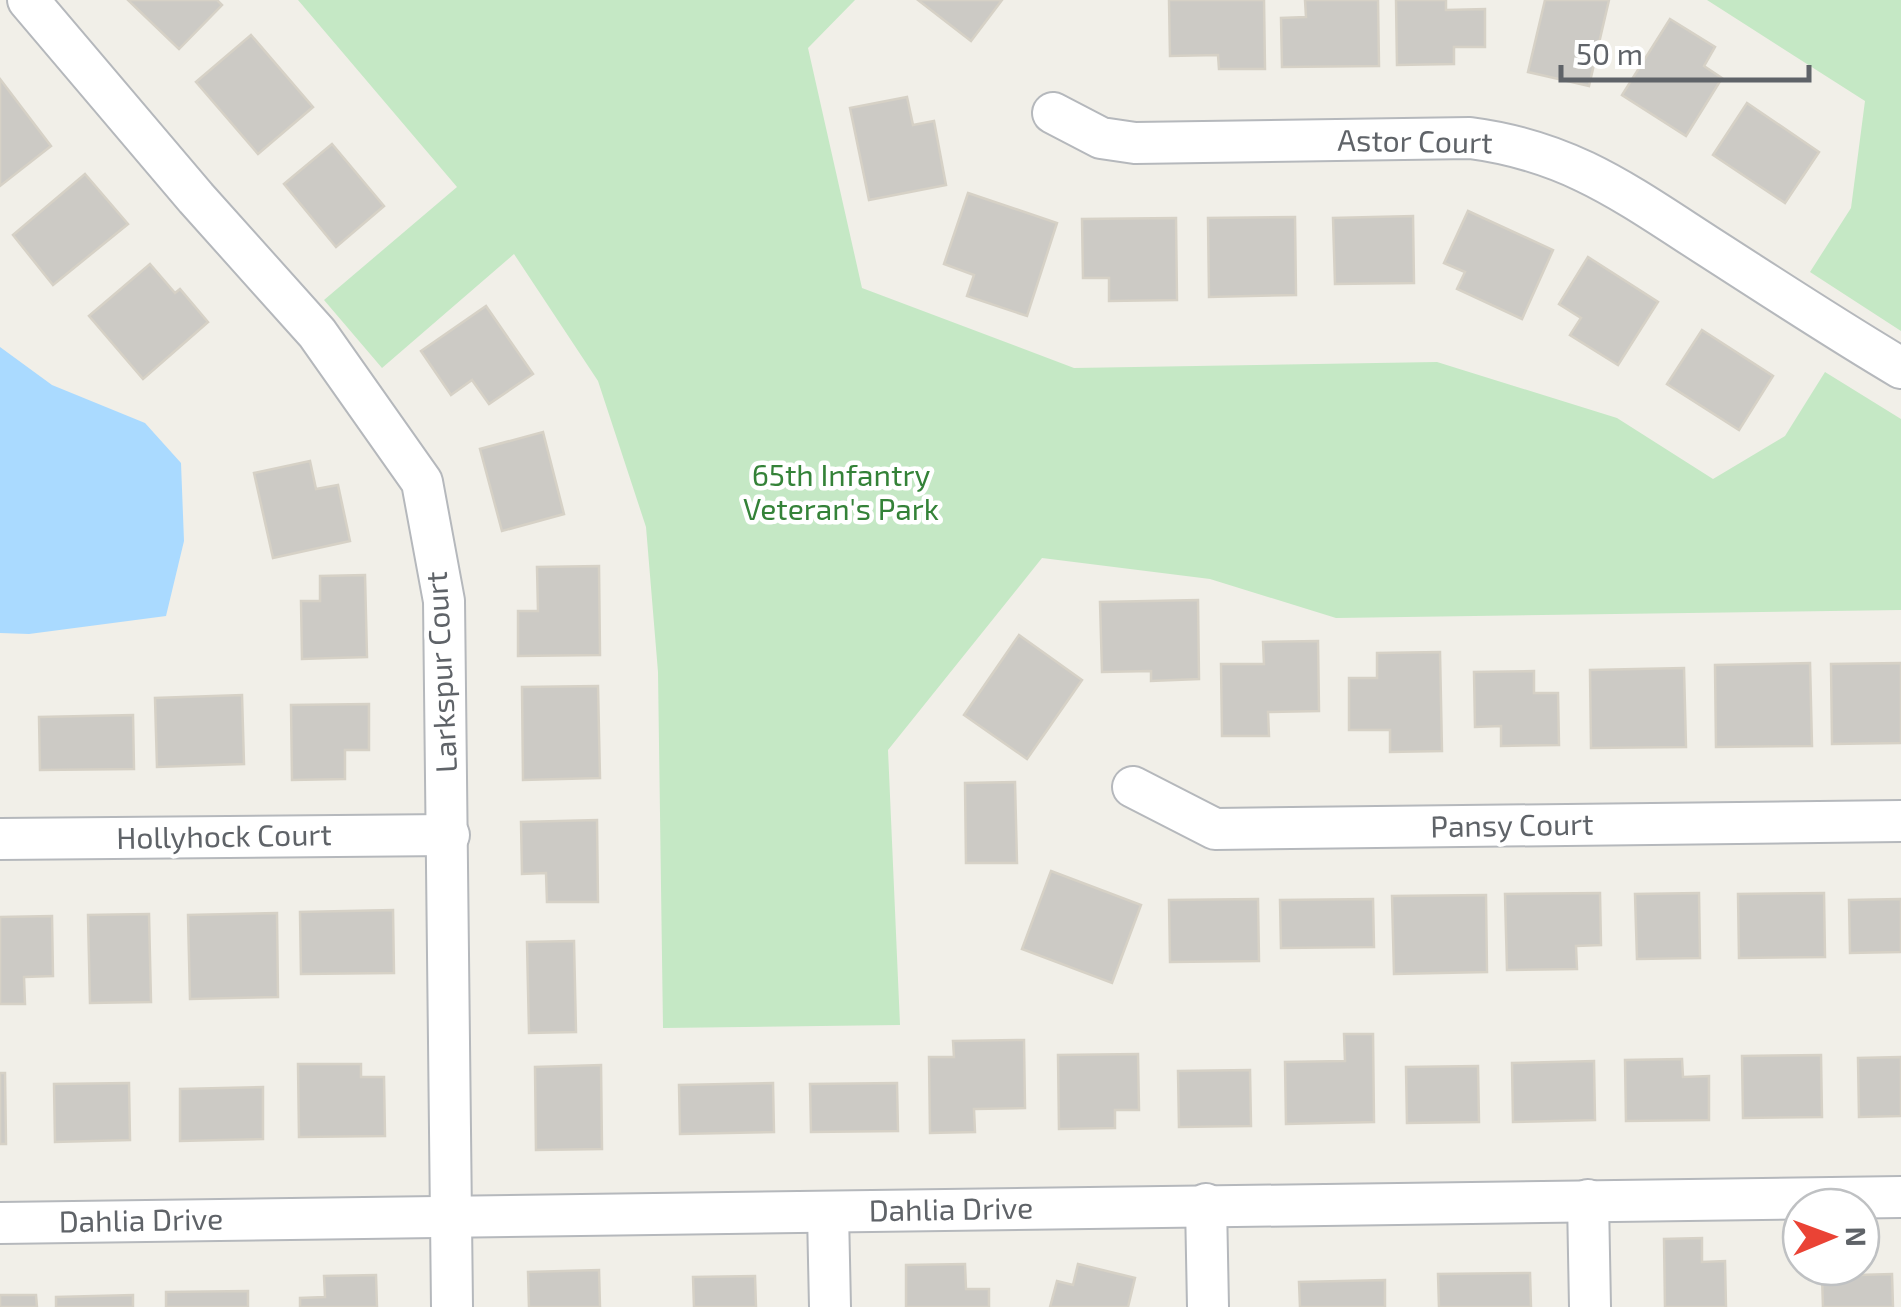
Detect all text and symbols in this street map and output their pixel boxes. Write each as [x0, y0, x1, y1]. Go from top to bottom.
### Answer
scale bar [1561, 20, 1808, 82]
text: 50 m [1576, 35, 1643, 71]
street label: Astor Court [1337, 121, 1493, 159]
park label: 65th Infantry Veteran's Park [743, 456, 939, 526]
street label: Larkspur Court [417, 570, 463, 774]
street label: Pansy Court [1430, 805, 1594, 843]
street label: Hollyhock Court [116, 815, 332, 855]
north arrow [1781, 1187, 1881, 1287]
street label: Dahlia Drive [868, 1189, 1034, 1227]
street label: Dahlia Drive [58, 1200, 224, 1238]
text: N [1840, 1226, 1874, 1247]

